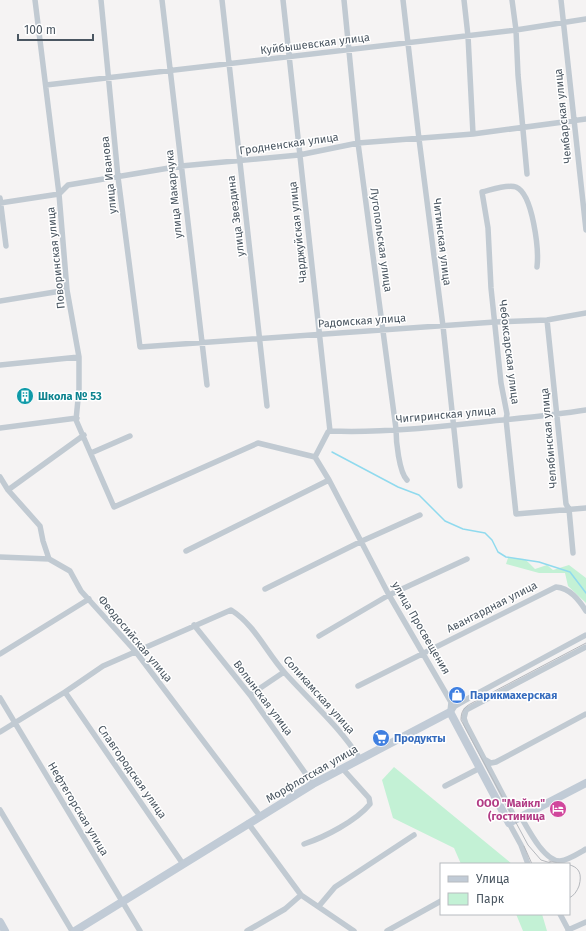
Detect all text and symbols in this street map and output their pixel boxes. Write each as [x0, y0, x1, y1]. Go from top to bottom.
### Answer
scale bar [18, 16, 93, 42]
text: 100 m [24, 23, 56, 37]
street label: Куйбышевская улица [260, 31, 370, 57]
street label: Чембарская улица [552, 68, 574, 164]
street label: Гродненская улица [239, 131, 339, 157]
street label: улица Иванова [98, 135, 120, 215]
street label: улица Макарчука [163, 149, 185, 239]
street label: улица Звездина [225, 175, 247, 257]
street label: Чарджуйская улица [286, 181, 310, 283]
street label: Лугопольская улица [367, 187, 395, 293]
street label: Читинская улица [430, 198, 454, 286]
street label: Поворинская улица [44, 206, 68, 310]
street label: Чебоксарская улица [496, 299, 522, 405]
street label: Радомская улица [318, 311, 406, 331]
building icon: Школа № 53 [15, 386, 35, 406]
street label: Челябинская улица [538, 387, 560, 489]
place label: Школа № 53 [38, 390, 102, 403]
street label: Чигиринская улица [395, 404, 497, 426]
street label: улица Просвещения [389, 579, 453, 677]
street label: Авангардная улица [445, 579, 539, 635]
street label: Феодосийская улица [95, 593, 175, 685]
street label: Соликамская улица [281, 653, 357, 737]
street label: Волынская улица [231, 658, 295, 738]
shop icon: Парикмахерская [447, 685, 467, 705]
place label: Парикмахерская [470, 689, 557, 702]
street label: Славгородская улица [95, 723, 169, 821]
supermarket icon: Продукты [371, 728, 391, 748]
place label: Продукты [394, 732, 446, 745]
street label: Морфлотская улица [264, 742, 360, 806]
street label: Нефтегорская улица [45, 760, 111, 858]
place label: ООО "Майкл" (гостиница [476, 797, 545, 823]
hotel icon: ООО "Майкл" (гостиница [548, 799, 568, 819]
legend [440, 863, 570, 915]
text: Улица [476, 872, 510, 886]
text: Парк [476, 892, 505, 906]

